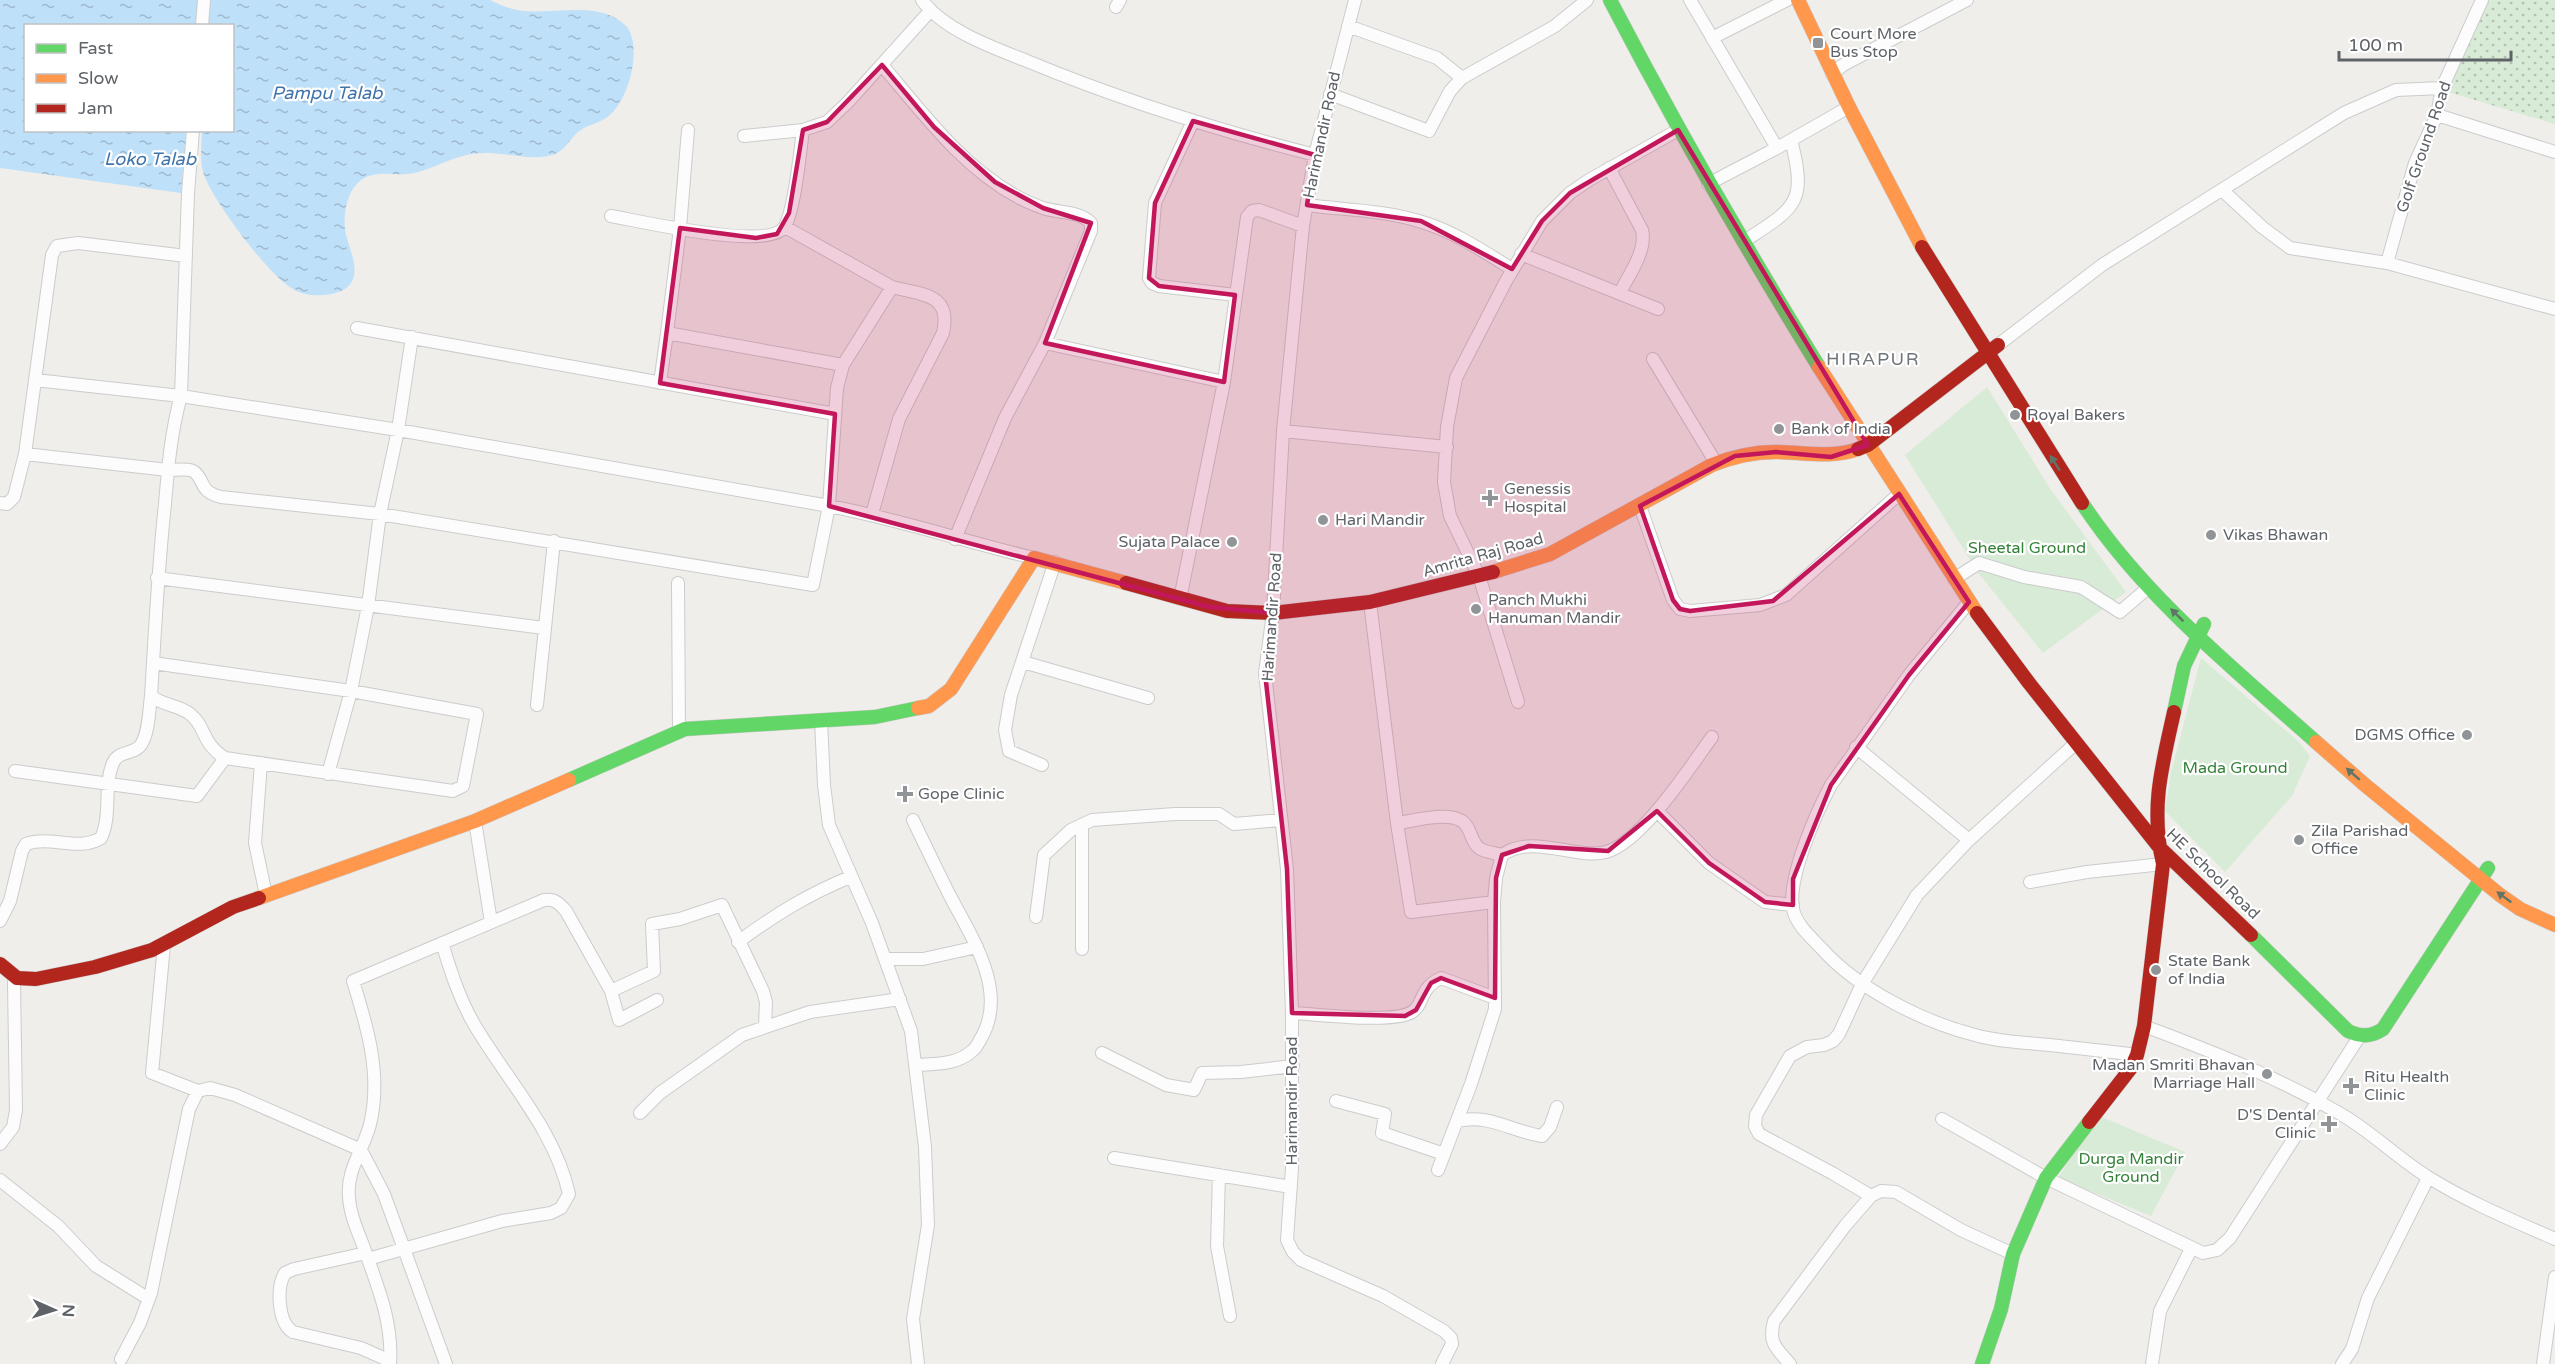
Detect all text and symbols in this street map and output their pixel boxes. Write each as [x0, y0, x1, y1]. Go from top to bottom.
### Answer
legend [24, 24, 234, 132]
place label: Court More Bus Stop [1830, 24, 1917, 62]
scale bar [2339, 24, 2512, 62]
text: 100 m [2348, 34, 2403, 56]
marker: Court More Bus Stop [1811, 36, 1825, 50]
text: Fast [78, 37, 113, 59]
text: Slow [78, 67, 119, 89]
street label: Harimandir Road [1299, 70, 1345, 200]
street label: Golf Ground Road [2392, 79, 2456, 215]
water label: Pampu Talab [272, 82, 384, 104]
text: Jam [78, 97, 113, 119]
water label: Loko Talab [104, 148, 198, 170]
district label: HIRAPUR [1826, 348, 1920, 370]
place label: Royal Bakers [2027, 405, 2125, 425]
marker: Royal Bakers [2008, 408, 2022, 422]
place label: Bank of India [1791, 419, 1891, 439]
marker: Bank of India [1772, 422, 1786, 436]
one-way arrow [2049, 456, 2061, 472]
place label: Genessis Hospital [1504, 479, 1571, 517]
marker: Genessis Hospital [1481, 489, 1499, 507]
place label: Hari Mandir [1335, 510, 1426, 530]
marker: Hari Mandir [1316, 513, 1330, 527]
place label: Vikas Bhawan [2223, 525, 2328, 545]
street label: Amrita Raj Road [1420, 528, 1546, 582]
marker: Vikas Bhawan [2204, 528, 2218, 542]
place label: Sujata Palace [1119, 532, 1220, 552]
marker: Sujata Palace [1225, 535, 1239, 549]
park label: Sheetal Ground [1968, 538, 2086, 558]
street label: Harimandir Road [1258, 552, 1286, 682]
place label: Panch Mukhi Hanuman Mandir [1488, 590, 1621, 628]
marker: Panch Mukhi Hanuman Mandir [1469, 602, 1483, 616]
one-way arrow [2170, 609, 2184, 623]
place label: DGMS Office [2354, 725, 2455, 745]
marker: DGMS Office [2460, 728, 2474, 742]
park label: Mada Ground [2182, 758, 2288, 778]
one-way arrow [2346, 768, 2361, 781]
place label: Gope Clinic [918, 784, 1005, 804]
marker: Gope Clinic [896, 785, 914, 803]
place label: Zila Parishad Office [2311, 821, 2408, 859]
street label: HE School Road [2162, 824, 2264, 924]
marker: Zila Parishad Office [2292, 833, 2306, 847]
one-way arrow [2496, 891, 2512, 903]
place label: State Bank of India [2168, 951, 2250, 989]
marker: State Bank of India [2149, 963, 2163, 977]
street label: Harimandir Road [1282, 1036, 1302, 1166]
place label: Madan Smriti Bhavan Marriage Hall [2092, 1055, 2255, 1093]
marker: Madan Smriti Bhavan Marriage Hall [2260, 1067, 2274, 1081]
place label: Ritu Health Clinic [2364, 1067, 2449, 1105]
marker: Ritu Health Clinic [2342, 1077, 2360, 1095]
place label: D'S Dental Clinic [2237, 1105, 2316, 1143]
marker: D'S Dental Clinic [2320, 1115, 2338, 1133]
park label: Durga Mandir Ground [2078, 1149, 2184, 1187]
north arrow [24, 1280, 84, 1340]
text: N [58, 1304, 78, 1318]

